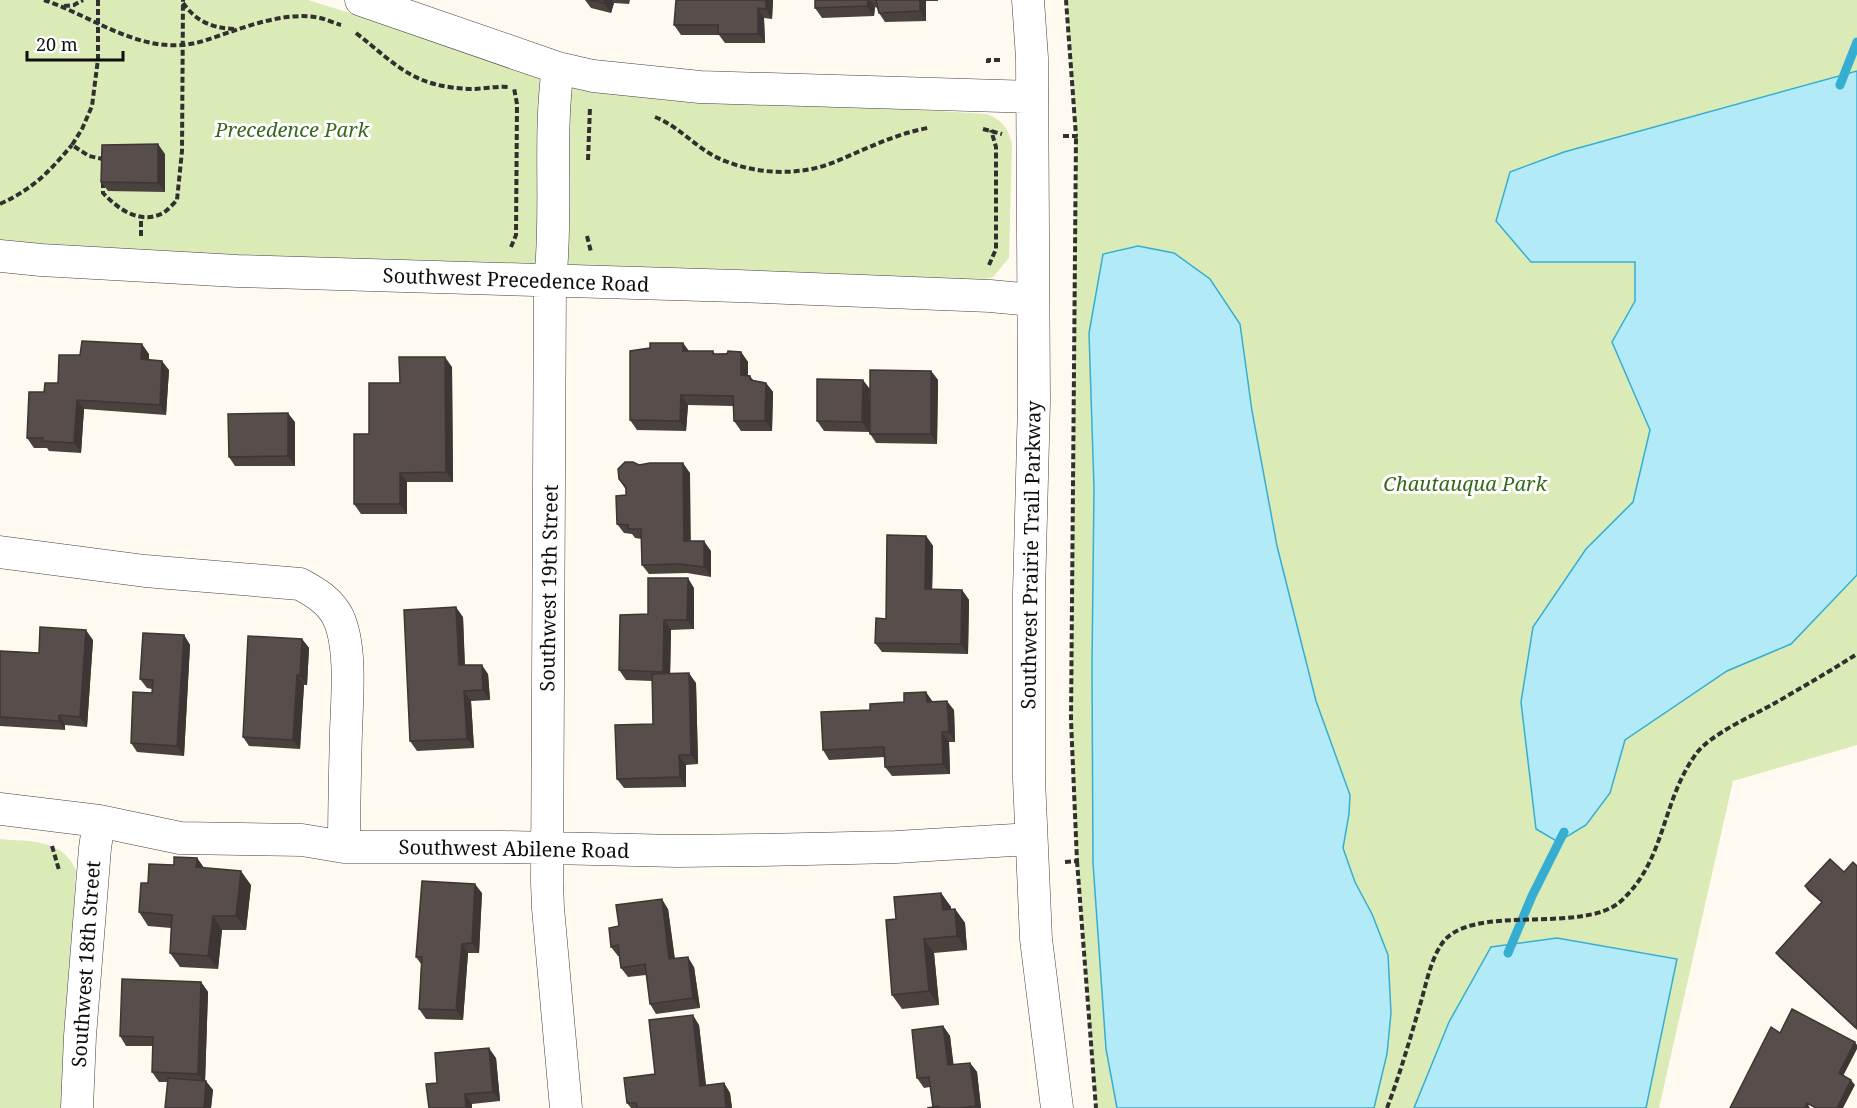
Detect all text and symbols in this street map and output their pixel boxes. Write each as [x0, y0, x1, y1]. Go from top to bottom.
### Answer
scale bar [27, 24, 123, 62]
text: 20 m [36, 32, 78, 56]
park label: Precedence Park [214, 116, 369, 143]
street label: Southwest Precedence Road [382, 261, 650, 298]
street label: Southwest Prairie Trail Parkway [1014, 400, 1047, 710]
park label: Chautauqua Park [1383, 470, 1547, 497]
street label: Southwest 19th Street [533, 484, 564, 692]
street label: Southwest Abilene Road [398, 833, 630, 864]
street label: Southwest 18th Street [65, 860, 106, 1068]

